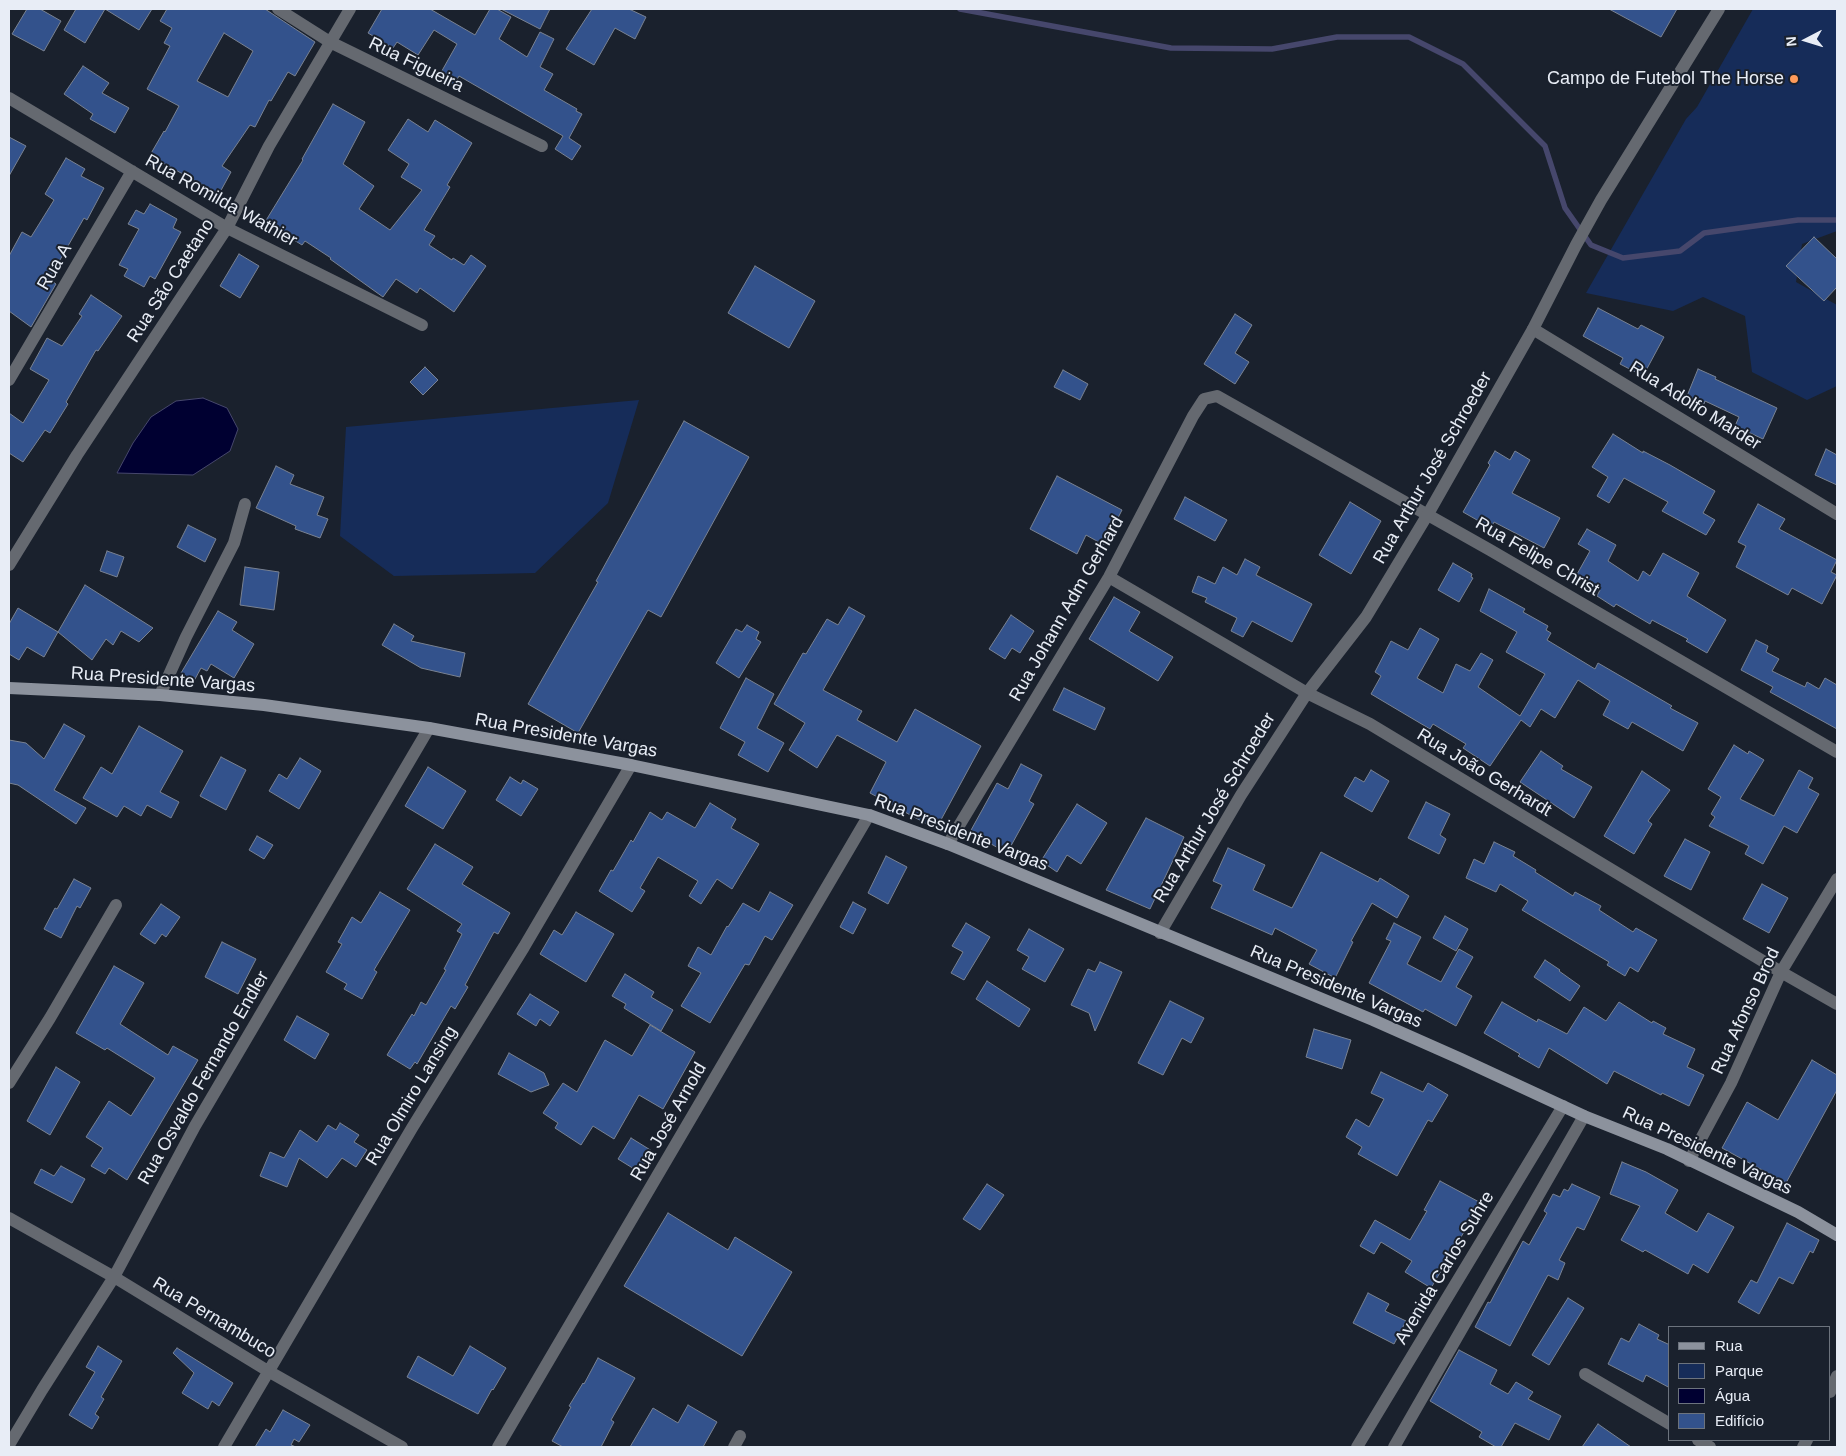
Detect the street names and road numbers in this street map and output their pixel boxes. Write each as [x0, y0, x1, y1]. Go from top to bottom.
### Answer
street label: Rua Figueira [365, 33, 467, 97]
street label: Rua Romilda Wathier [141, 150, 301, 252]
street label: Rua São Caetano [123, 215, 219, 347]
street label: Rua A [33, 240, 77, 294]
street label: Rua Adolfo Marder [1625, 357, 1765, 455]
street label: Rua Arthur José Schroeder [1369, 368, 1497, 568]
street label: Rua Johann Adm Gerhard [1005, 513, 1129, 705]
street label: Rua Felipe Christ [1471, 513, 1603, 601]
street label: Rua Presidente Vargas [70, 663, 256, 697]
street label: Rua Presidente Vargas [473, 709, 659, 763]
street label: Rua Arthur José Schroeder [1150, 709, 1280, 907]
street label: Rua João Gerhardt [1413, 724, 1555, 822]
street label: Rua Presidente Vargas [871, 790, 1051, 876]
street label: Rua Presidente Vargas [1247, 941, 1425, 1033]
street label: Rua Afonso Brod [1707, 944, 1785, 1078]
street label: Rua Osvaldo Fernando Endler [134, 967, 274, 1189]
street label: Rua Olmiro Lansing [362, 1022, 462, 1170]
street label: Rua José Arnold [626, 1059, 712, 1185]
street label: Rua Presidente Vargas [1619, 1102, 1795, 1200]
street label: Avenida Carlos Suhre [1391, 1188, 1499, 1348]
street label: Rua Pernambuco [148, 1273, 280, 1363]

